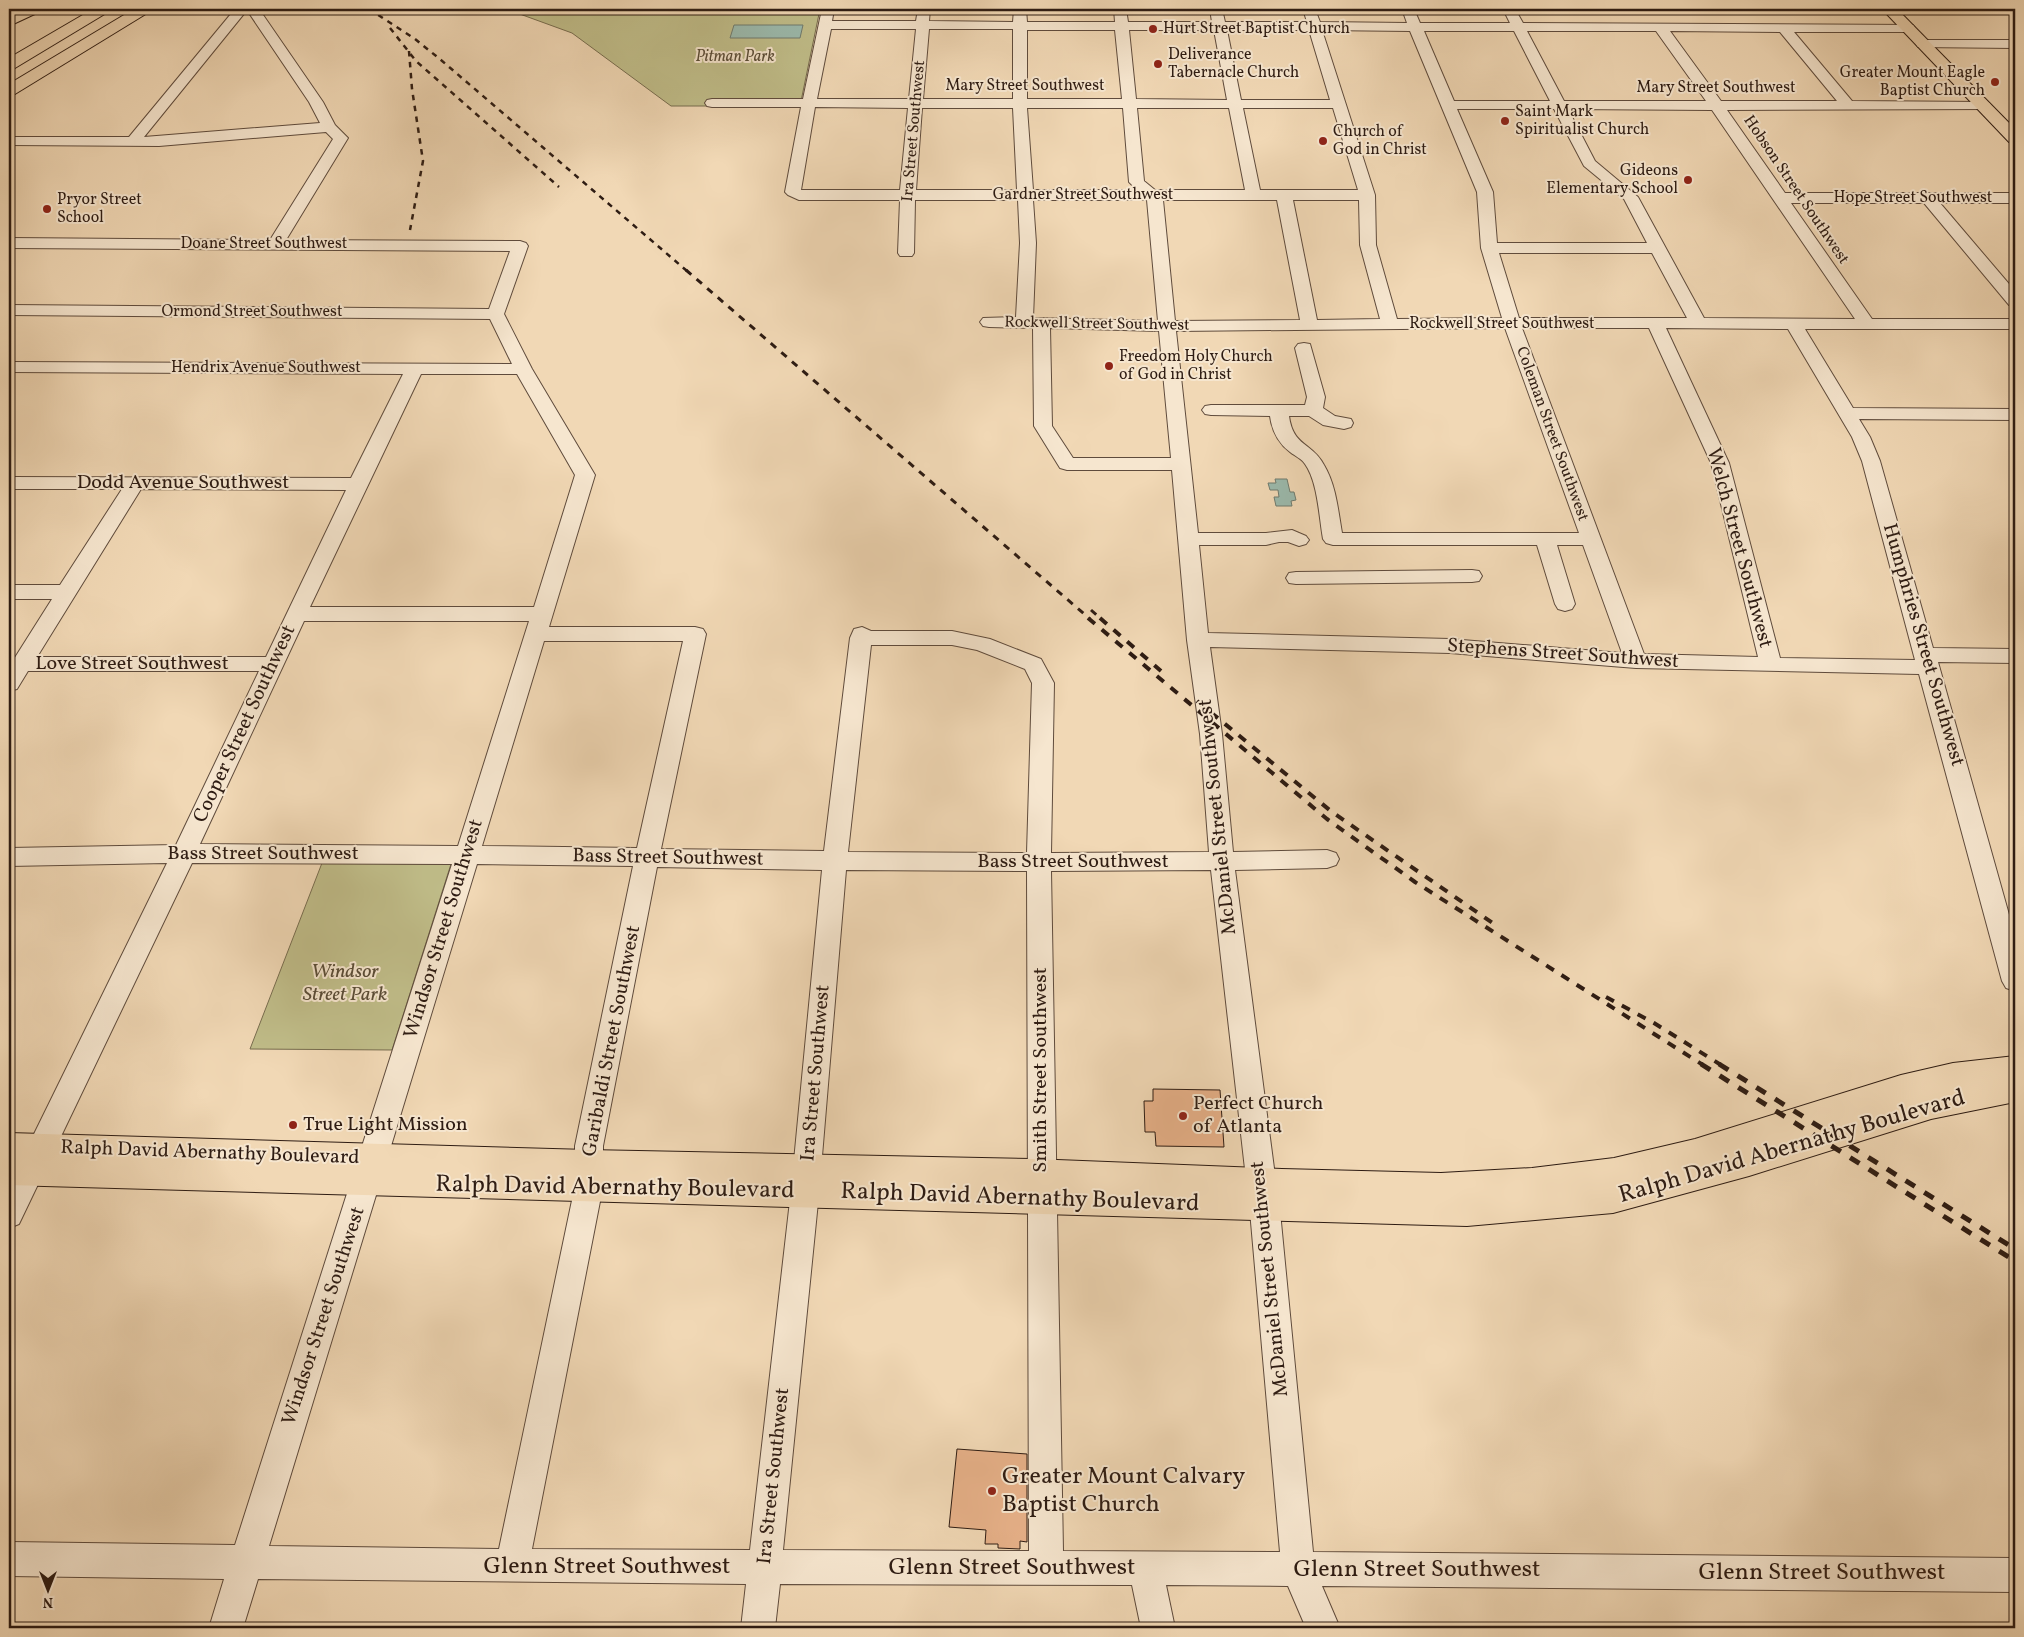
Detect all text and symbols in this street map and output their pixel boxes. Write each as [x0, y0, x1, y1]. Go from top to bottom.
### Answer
place label: Hurt Street Baptist Church [1163, 18, 1350, 40]
marker: Hurt Street Baptist Church [1147, 23, 1159, 35]
place label: Deliverance Tabernacle Church [1168, 44, 1299, 84]
park label: Pitman Park [695, 46, 775, 68]
marker: Deliverance Tabernacle Church [1152, 58, 1164, 70]
street label: Ira Street Southwest [897, 59, 931, 203]
place label: Greater Mount Eagle Baptist Church [1840, 62, 1985, 102]
street label: Mary Street Southwest [945, 75, 1105, 97]
marker: Greater Mount Eagle Baptist Church [1989, 76, 2001, 88]
street label: Mary Street Southwest [1636, 77, 1796, 99]
place label: Saint Mark Spiritualist Church [1515, 101, 1649, 141]
street label: Hobson Street Southwest [1738, 111, 1854, 269]
marker: Saint Mark Spiritualist Church [1499, 115, 1511, 127]
place label: Church of God in Christ [1333, 121, 1427, 161]
marker: Church of God in Christ [1317, 135, 1329, 147]
place label: Gideons Elementary School [1546, 160, 1678, 200]
marker: Gideons Elementary School [1682, 174, 1694, 186]
street label: Gardner Street Southwest [993, 184, 1174, 206]
street label: Hope Street Southwest [1834, 187, 1993, 209]
place label: Pryor Street School [57, 189, 142, 229]
marker: Pryor Street School [41, 203, 53, 215]
street label: Doane Street Southwest [181, 233, 348, 255]
street label: Ormond Street Southwest [161, 301, 343, 323]
street label: Rockwell Street Southwest [1004, 311, 1190, 337]
street label: Rockwell Street Southwest [1409, 313, 1595, 335]
street label: Coleman Street Southwest [1510, 344, 1594, 525]
place label: Freedom Holy Church of God in Christ [1119, 346, 1273, 386]
street label: Hendrix Avenue Southwest [171, 357, 361, 379]
marker: Freedom Holy Church of God in Christ [1103, 360, 1115, 372]
street label: Welch Street Southwest [1699, 445, 1779, 651]
street label: Dodd Avenue Southwest [77, 469, 289, 497]
street label: Humphries Street Southwest [1875, 520, 1971, 770]
street label: Cooper Street Southwest [187, 620, 303, 828]
street label: Stephens Street Southwest [1446, 632, 1680, 676]
street label: Love Street Southwest [35, 650, 229, 678]
street label: McDaniel Street Southwest [1192, 698, 1244, 936]
street label: Windsor Street Southwest [397, 816, 491, 1042]
street label: Bass Street Southwest [167, 840, 359, 868]
street label: Bass Street Southwest [572, 842, 764, 874]
street label: Bass Street Southwest [977, 848, 1169, 876]
street label: Garibaldi Street Southwest [576, 923, 648, 1159]
park label: Windsor Street Park [303, 958, 387, 1009]
street label: Smith Street Southwest [1027, 967, 1055, 1173]
street label: Ira Street Southwest [794, 983, 838, 1163]
street label: Ralph David Abernathy Boulevard [1615, 1081, 1969, 1213]
place label: Perfect Church of Atlanta [1193, 1090, 1323, 1141]
marker: Perfect Church of Atlanta [1177, 1110, 1189, 1122]
place label: True Light Mission [303, 1111, 468, 1139]
marker: True Light Mission [287, 1119, 299, 1131]
street label: Ralph David Abernathy Boulevard [60, 1134, 360, 1172]
street label: McDaniel Street Southwest [1244, 1160, 1296, 1398]
street label: Ralph David Abernathy Boulevard [435, 1168, 795, 1208]
street label: Ralph David Abernathy Boulevard [840, 1175, 1200, 1221]
street label: Windsor Street Southwest [275, 1203, 373, 1429]
street label: Ira Street Southwest [751, 1386, 797, 1566]
place label: Greater Mount Calvary Baptist Church [1002, 1460, 1245, 1522]
marker: Greater Mount Calvary Baptist Church [986, 1485, 998, 1497]
street label: Glenn Street Southwest [484, 1550, 730, 1584]
street label: Glenn Street Southwest [889, 1551, 1135, 1585]
street label: Glenn Street Southwest [1294, 1553, 1540, 1587]
street label: Glenn Street Southwest [1699, 1556, 1945, 1590]
north arrow [22, 1564, 72, 1614]
text: N [43, 1592, 53, 1611]

